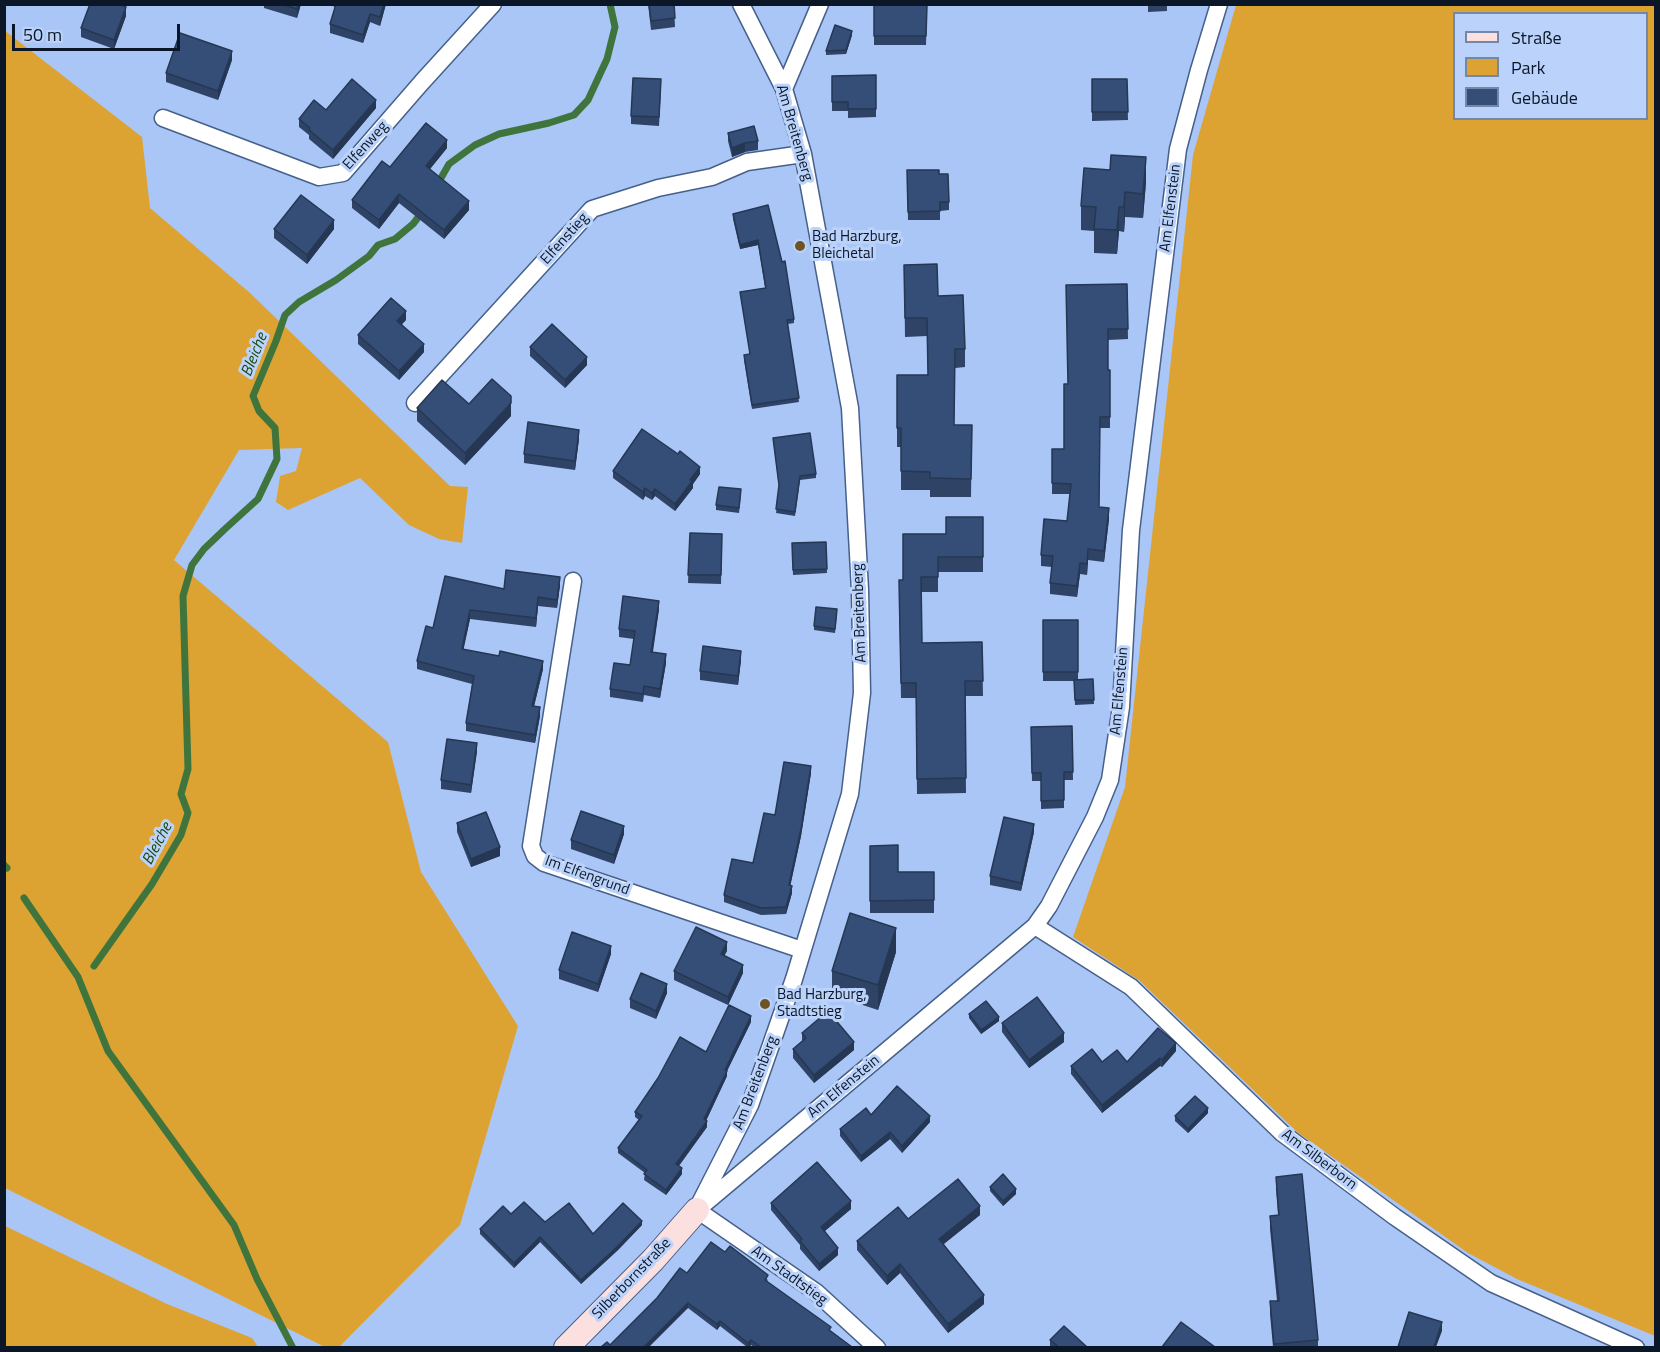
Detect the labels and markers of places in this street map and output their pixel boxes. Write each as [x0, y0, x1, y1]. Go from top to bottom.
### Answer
place label: Bad Harzburg, Bleichetal [812, 228, 902, 263]
marker: Bad Harzburg, Bleichetal [793, 239, 807, 253]
place label: Bad Harzburg, Stadtstieg [777, 986, 867, 1021]
marker: Bad Harzburg, Stadtstieg [758, 997, 772, 1011]

